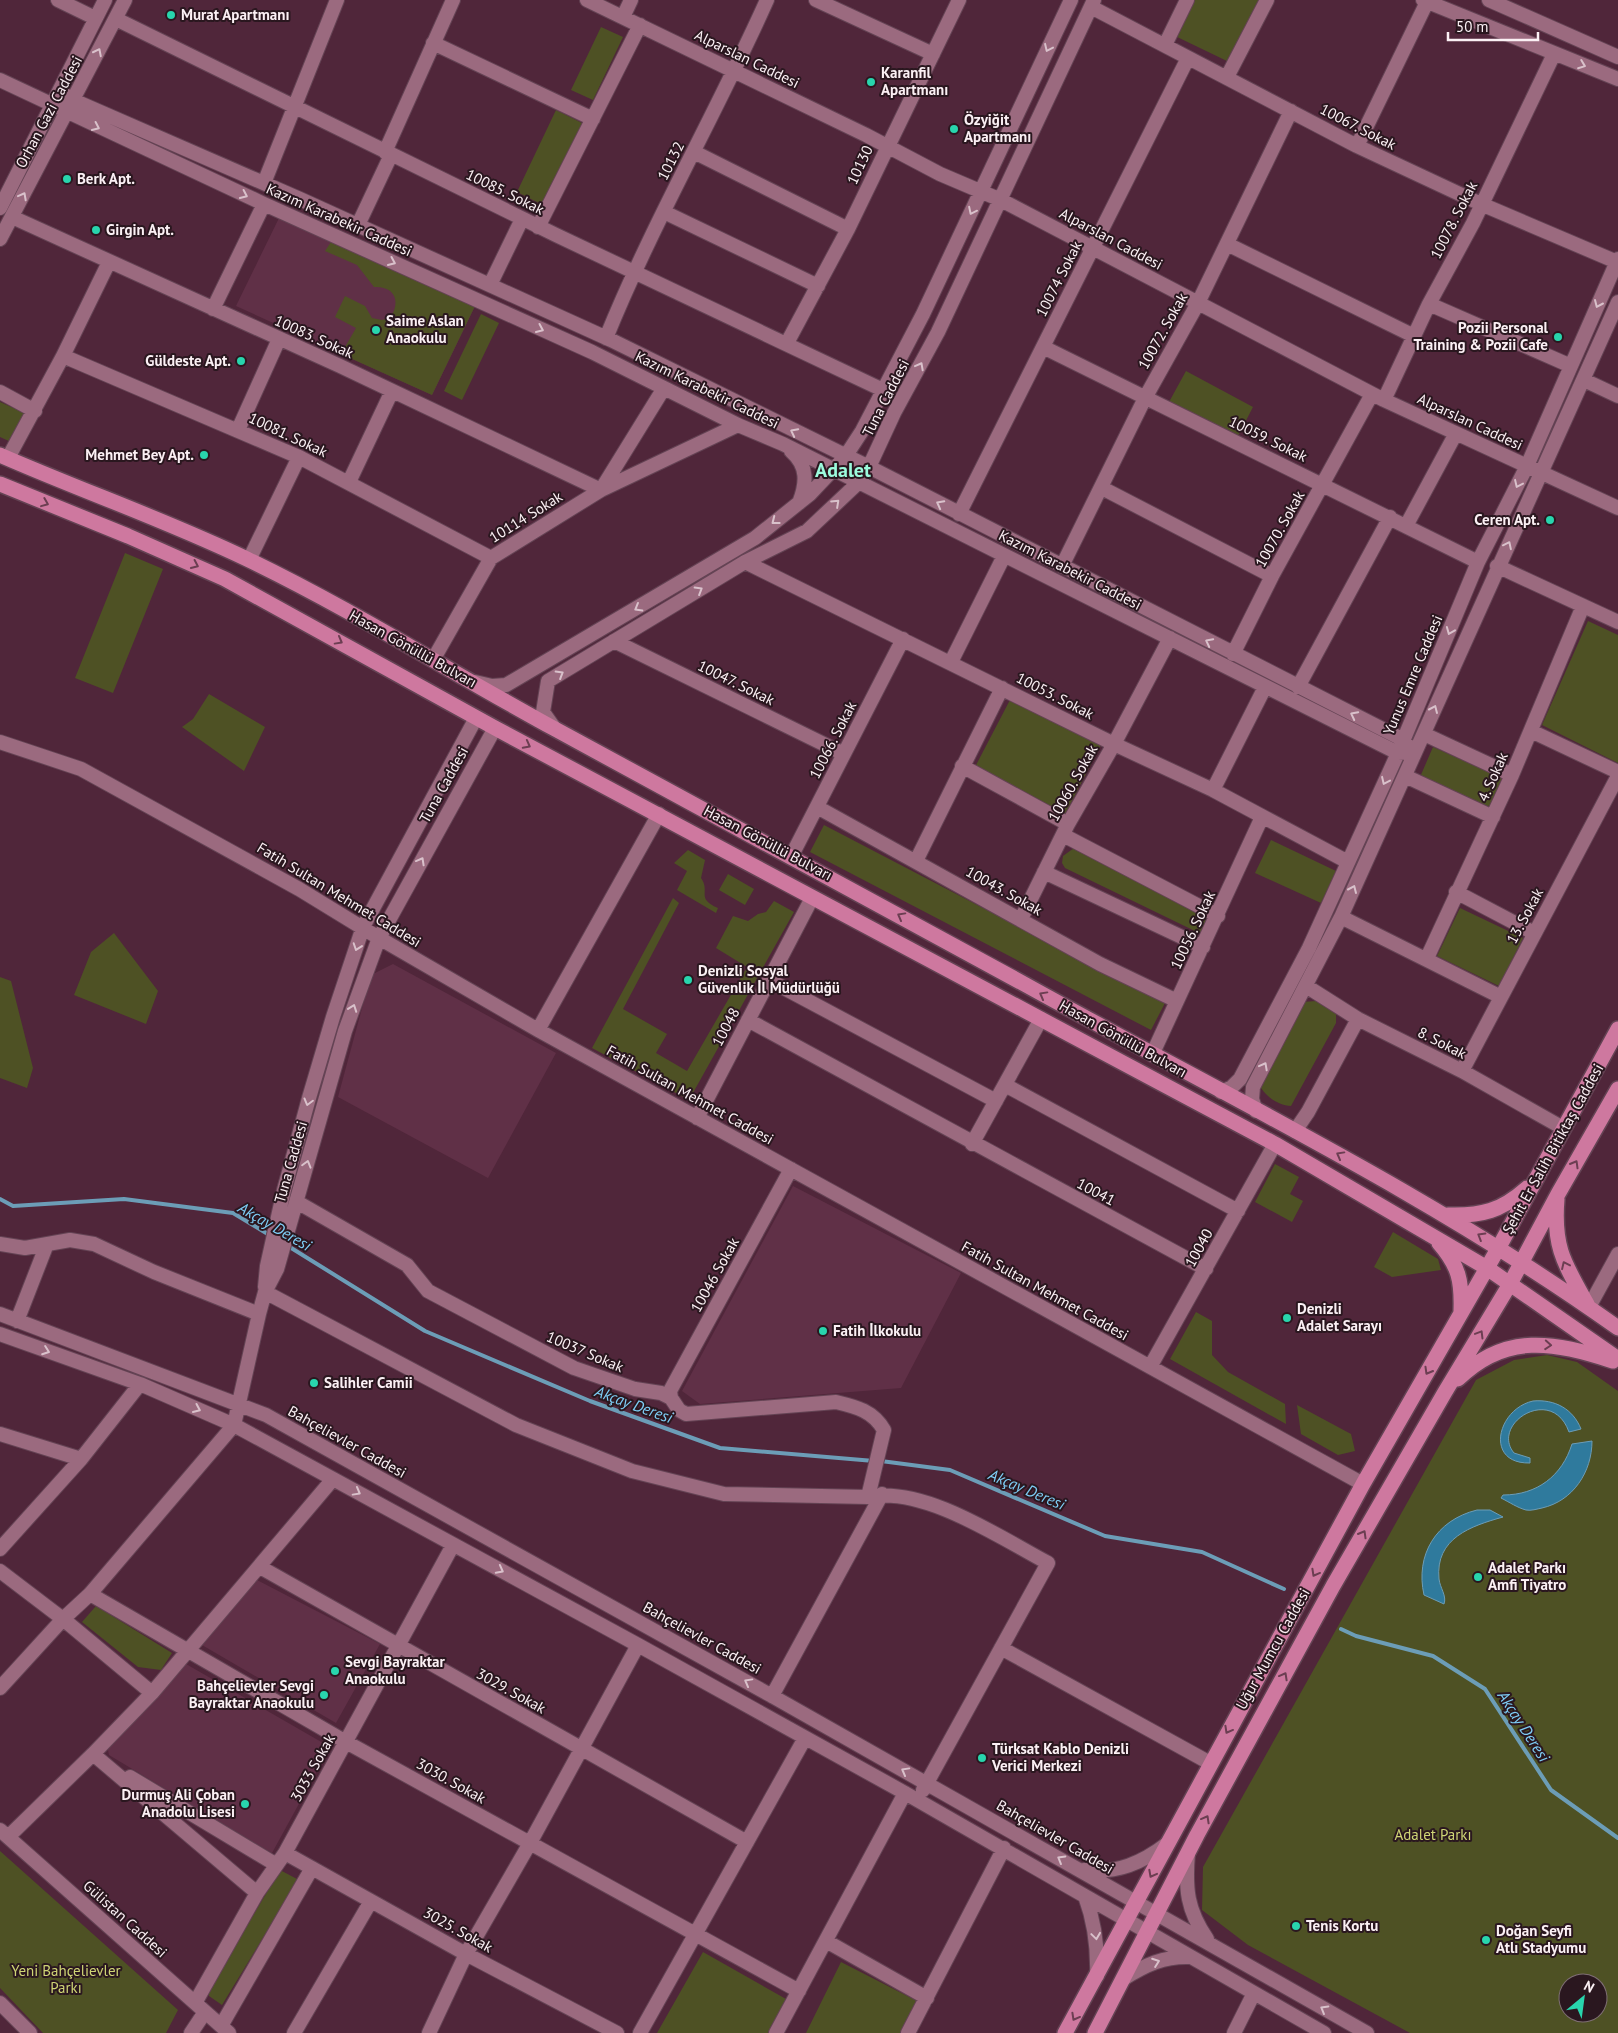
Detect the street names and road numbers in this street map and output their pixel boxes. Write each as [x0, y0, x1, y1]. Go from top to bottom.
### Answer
street label: Alparslan Caddesi [692, 25, 803, 92]
street label: Orhan Gazi Caddesi [11, 52, 86, 171]
street label: 10067. Sokak [1317, 99, 1400, 154]
street label: 10132 [653, 138, 688, 183]
street label: 10130 [842, 142, 877, 187]
street label: 10085. Sokak [463, 164, 548, 219]
street label: 10078. Sokak [1426, 177, 1482, 262]
street label: Kazım Karabekir Caddesi [263, 179, 415, 260]
street label: Alparslan Caddesi [1056, 203, 1166, 274]
street label: 10074 Sokak [1031, 237, 1086, 320]
street label: 10072. Sokak [1134, 288, 1192, 372]
street label: 10083. Sokak [272, 311, 358, 363]
street label: Kazım Karabekir Caddesi [632, 346, 782, 433]
street label: Tuna Caddesi [858, 356, 913, 440]
street label: Alparslan Caddesi [1415, 389, 1526, 454]
street label: 10081. Sokak [246, 408, 331, 461]
street label: 10059. Sokak [1226, 411, 1311, 466]
street label: 10114 Sokak [486, 486, 567, 547]
street label: 10070. Sokak [1251, 486, 1309, 570]
street label: Kazım Karabekir Caddesi [996, 525, 1145, 614]
street label: Hasan Gönüllü Bulvarı [346, 606, 480, 692]
street label: Yunus Emre Caddesi [1379, 612, 1446, 738]
street label: 10047. Sokak [695, 656, 778, 710]
street label: 10053. Sokak [1013, 668, 1098, 724]
street label: 10066. Sokak [805, 697, 861, 782]
street label: 10060. Sokak [1044, 740, 1102, 824]
street label: Tuna Caddesi [415, 743, 472, 826]
street label: 4. Sokak [1473, 748, 1512, 804]
street label: Hasan Gönüllü Bulvarı [701, 801, 836, 884]
street label: Fatih Sultan Mehmet Caddesi [254, 838, 425, 951]
street label: 10043. Sokak [963, 862, 1047, 920]
street label: 13. Sokak [1502, 884, 1547, 947]
street label: 10056. Sokak [1166, 887, 1219, 972]
street label: Hasan Gönüllü Bulvarı [1056, 996, 1190, 1082]
street label: 10048 [708, 1004, 744, 1049]
street label: 8. Sokak [1415, 1022, 1470, 1063]
street label: Fatih Sultan Mehmet Caddesi [603, 1041, 777, 1148]
street label: Şehit Er Salih Bitiktaş Caddesi [1498, 1060, 1607, 1237]
street label: Tuna Caddesi [270, 1119, 311, 1205]
street label: 10041 [1074, 1174, 1119, 1210]
street label: 10040 [1180, 1225, 1217, 1270]
street label: 10046 Sokak [686, 1233, 743, 1316]
street label: Fatih Sultan Mehmet Caddesi [958, 1237, 1132, 1344]
street label: 10037 Sokak [544, 1327, 627, 1377]
street label: Bahçelievler Caddesi [285, 1401, 410, 1482]
street label: Uğur Mumcu Caddesi [1231, 1585, 1314, 1713]
street label: Bahçelievler Caddesi [640, 1597, 765, 1678]
street label: 3029. Sokak [473, 1664, 550, 1718]
street label: 3033 Sokak [286, 1730, 339, 1805]
street label: 3030. Sokak [413, 1754, 490, 1808]
street label: Bahçelievler Caddesi [993, 1795, 1117, 1878]
street label: Gülistan Caddesi [79, 1876, 171, 1961]
street label: 3025. Sokak [420, 1903, 497, 1957]

